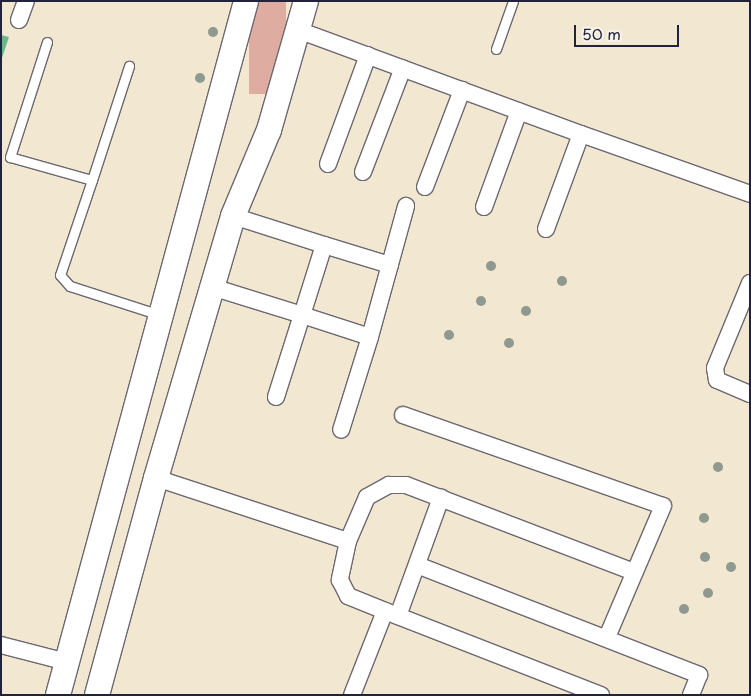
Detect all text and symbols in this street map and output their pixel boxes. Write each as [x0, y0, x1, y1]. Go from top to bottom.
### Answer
scale bar [576, 15, 681, 47]
text: 50 m [582, 22, 621, 45]

